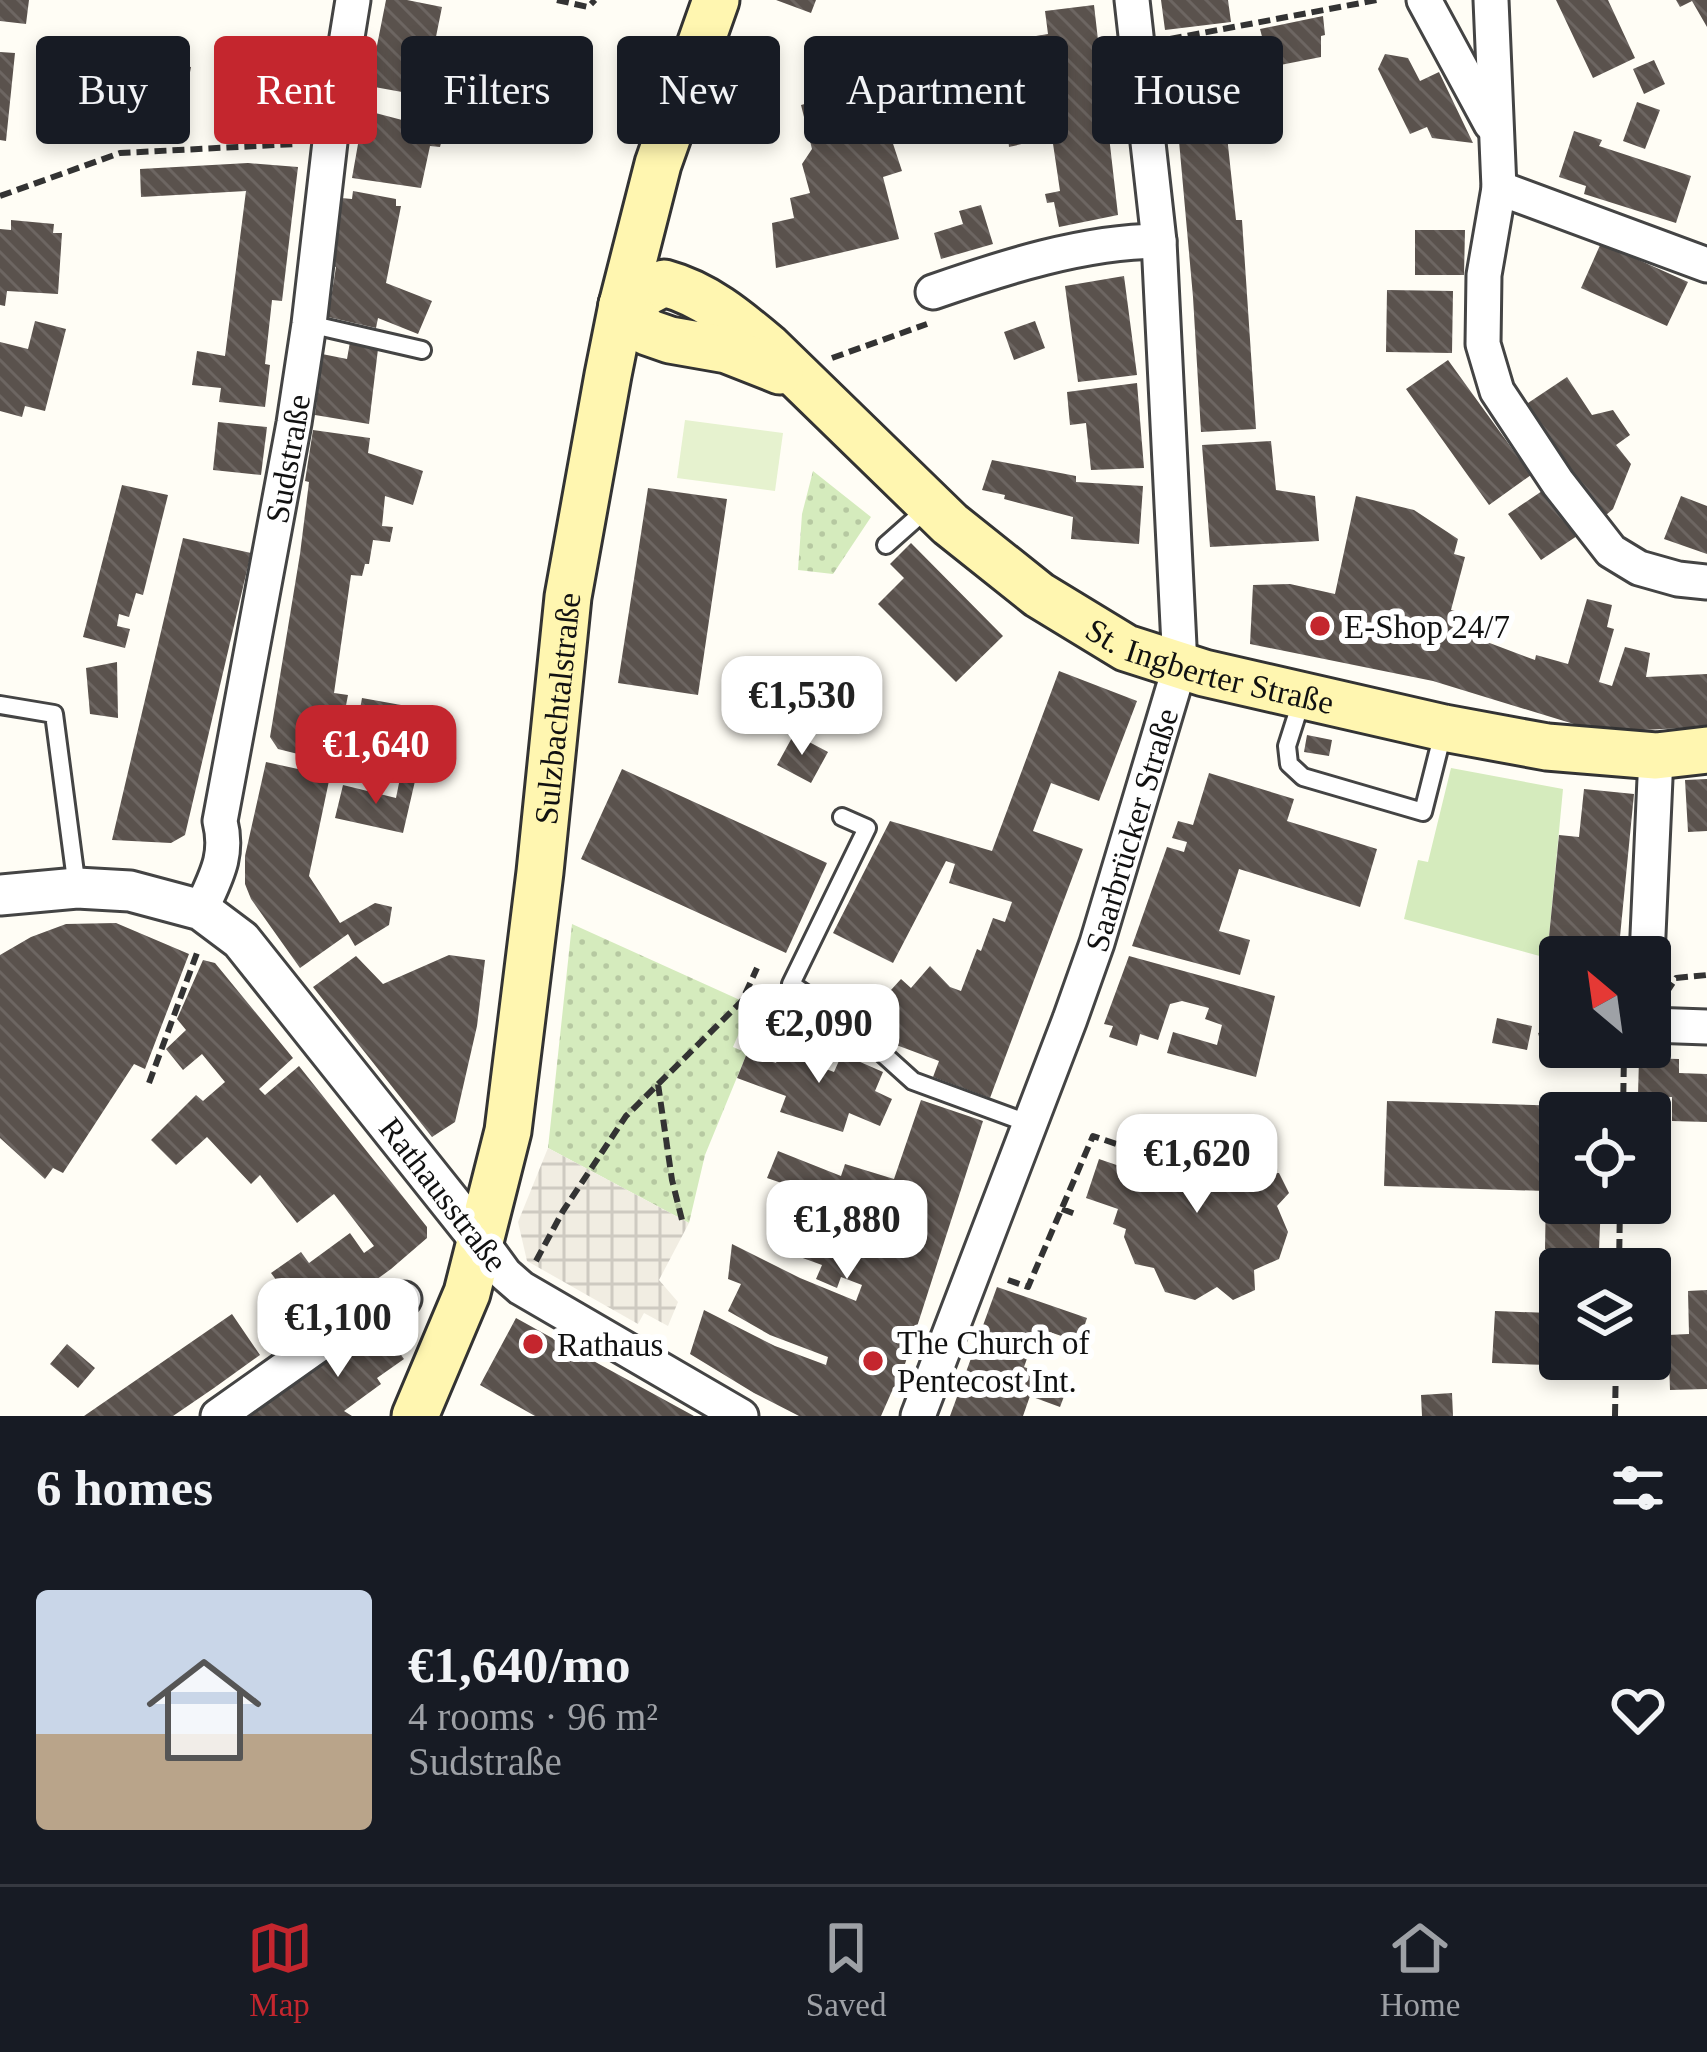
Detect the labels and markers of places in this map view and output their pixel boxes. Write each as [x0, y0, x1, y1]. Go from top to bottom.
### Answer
place label: E-Shop 24/7 [1344, 609, 1510, 645]
marker: E-Shop 24/7 [1307, 613, 1333, 639]
pin: €1,530 [704, 656, 900, 758]
pin: €1,640 [278, 705, 474, 807]
pin: €2,090 [721, 984, 917, 1086]
pin: €1,620 [1099, 1114, 1295, 1216]
pin: €1,880 [749, 1180, 945, 1282]
pin: €1,100 [240, 1278, 436, 1380]
place label: The Church of Pentecost Int. [897, 1325, 1089, 1399]
place label: Rathaus [557, 1327, 663, 1363]
marker: Rathaus [520, 1331, 546, 1357]
marker: The Church of Pentecost Int. [860, 1348, 886, 1374]

